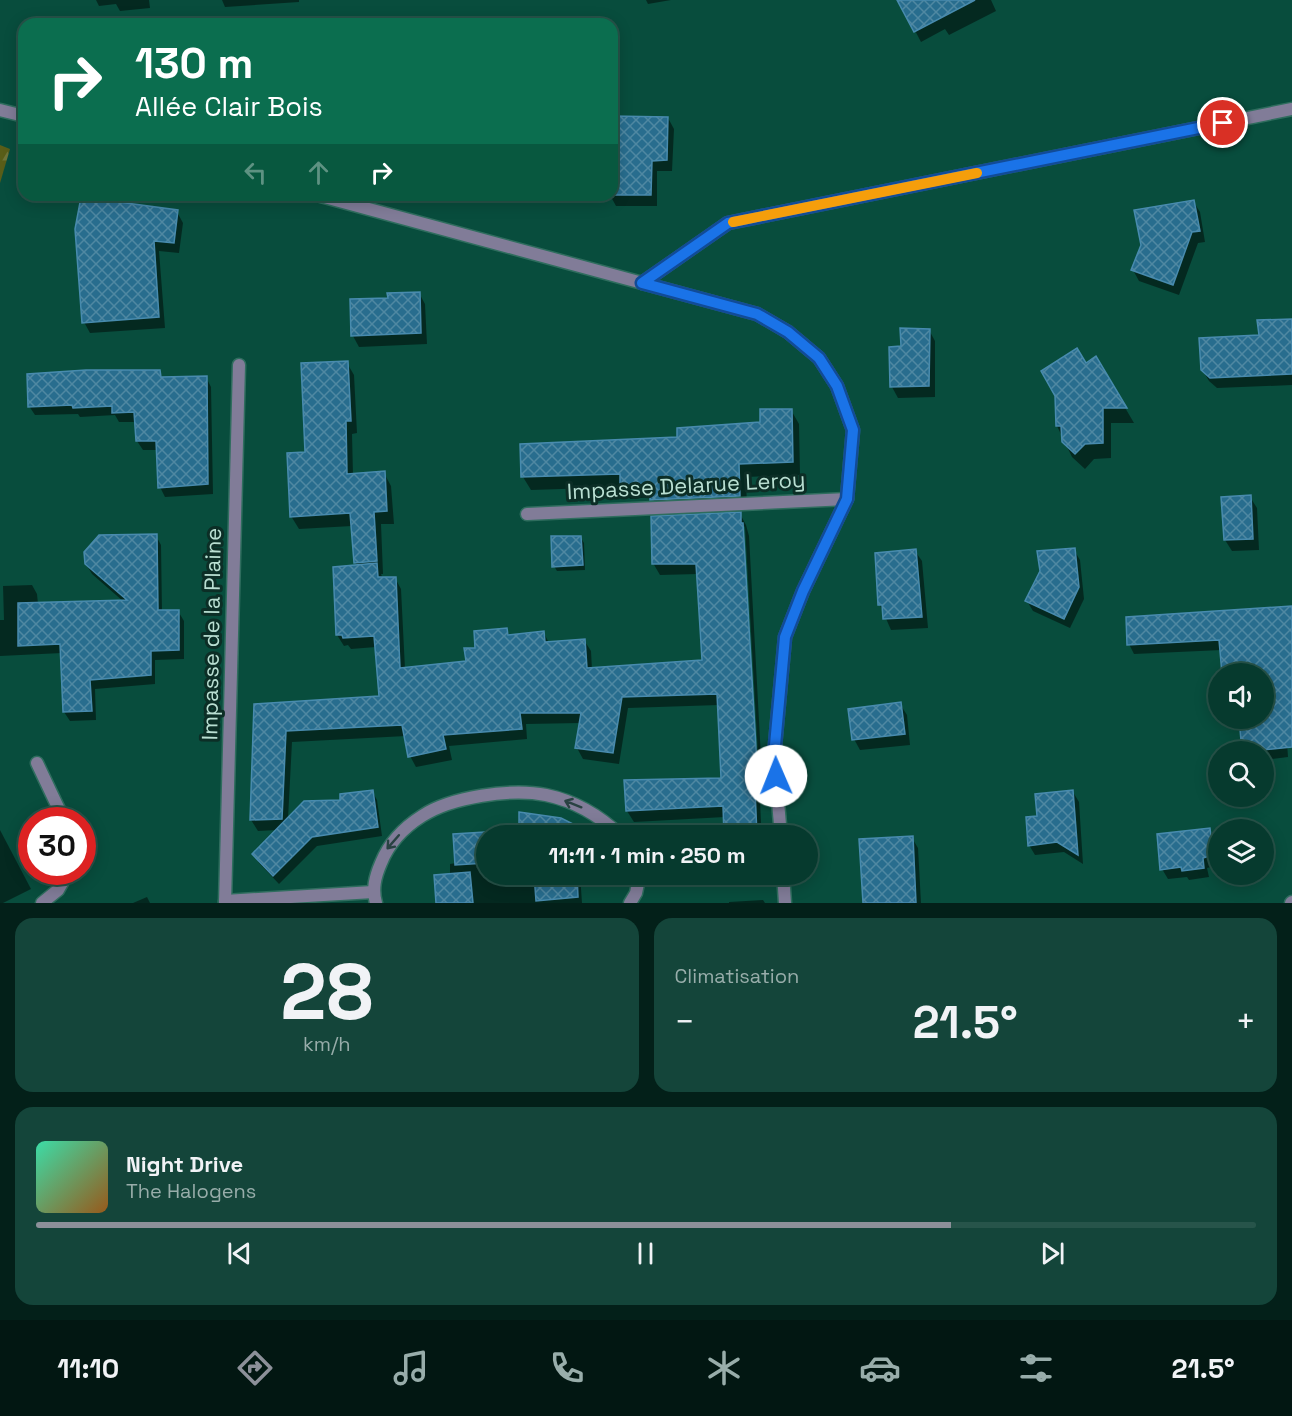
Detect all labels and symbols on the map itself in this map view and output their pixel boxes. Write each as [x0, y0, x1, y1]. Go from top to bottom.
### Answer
pin [1197, 97, 1248, 148]
street label: Impasse Delarue Leroy [566, 465, 806, 505]
street label: Impasse de la Plaine [195, 527, 227, 741]
position arrow [744, 744, 808, 808]
one-way arrow [564, 798, 582, 809]
speed limit sign: 30 [18, 807, 96, 885]
one-way arrow [386, 834, 400, 849]

